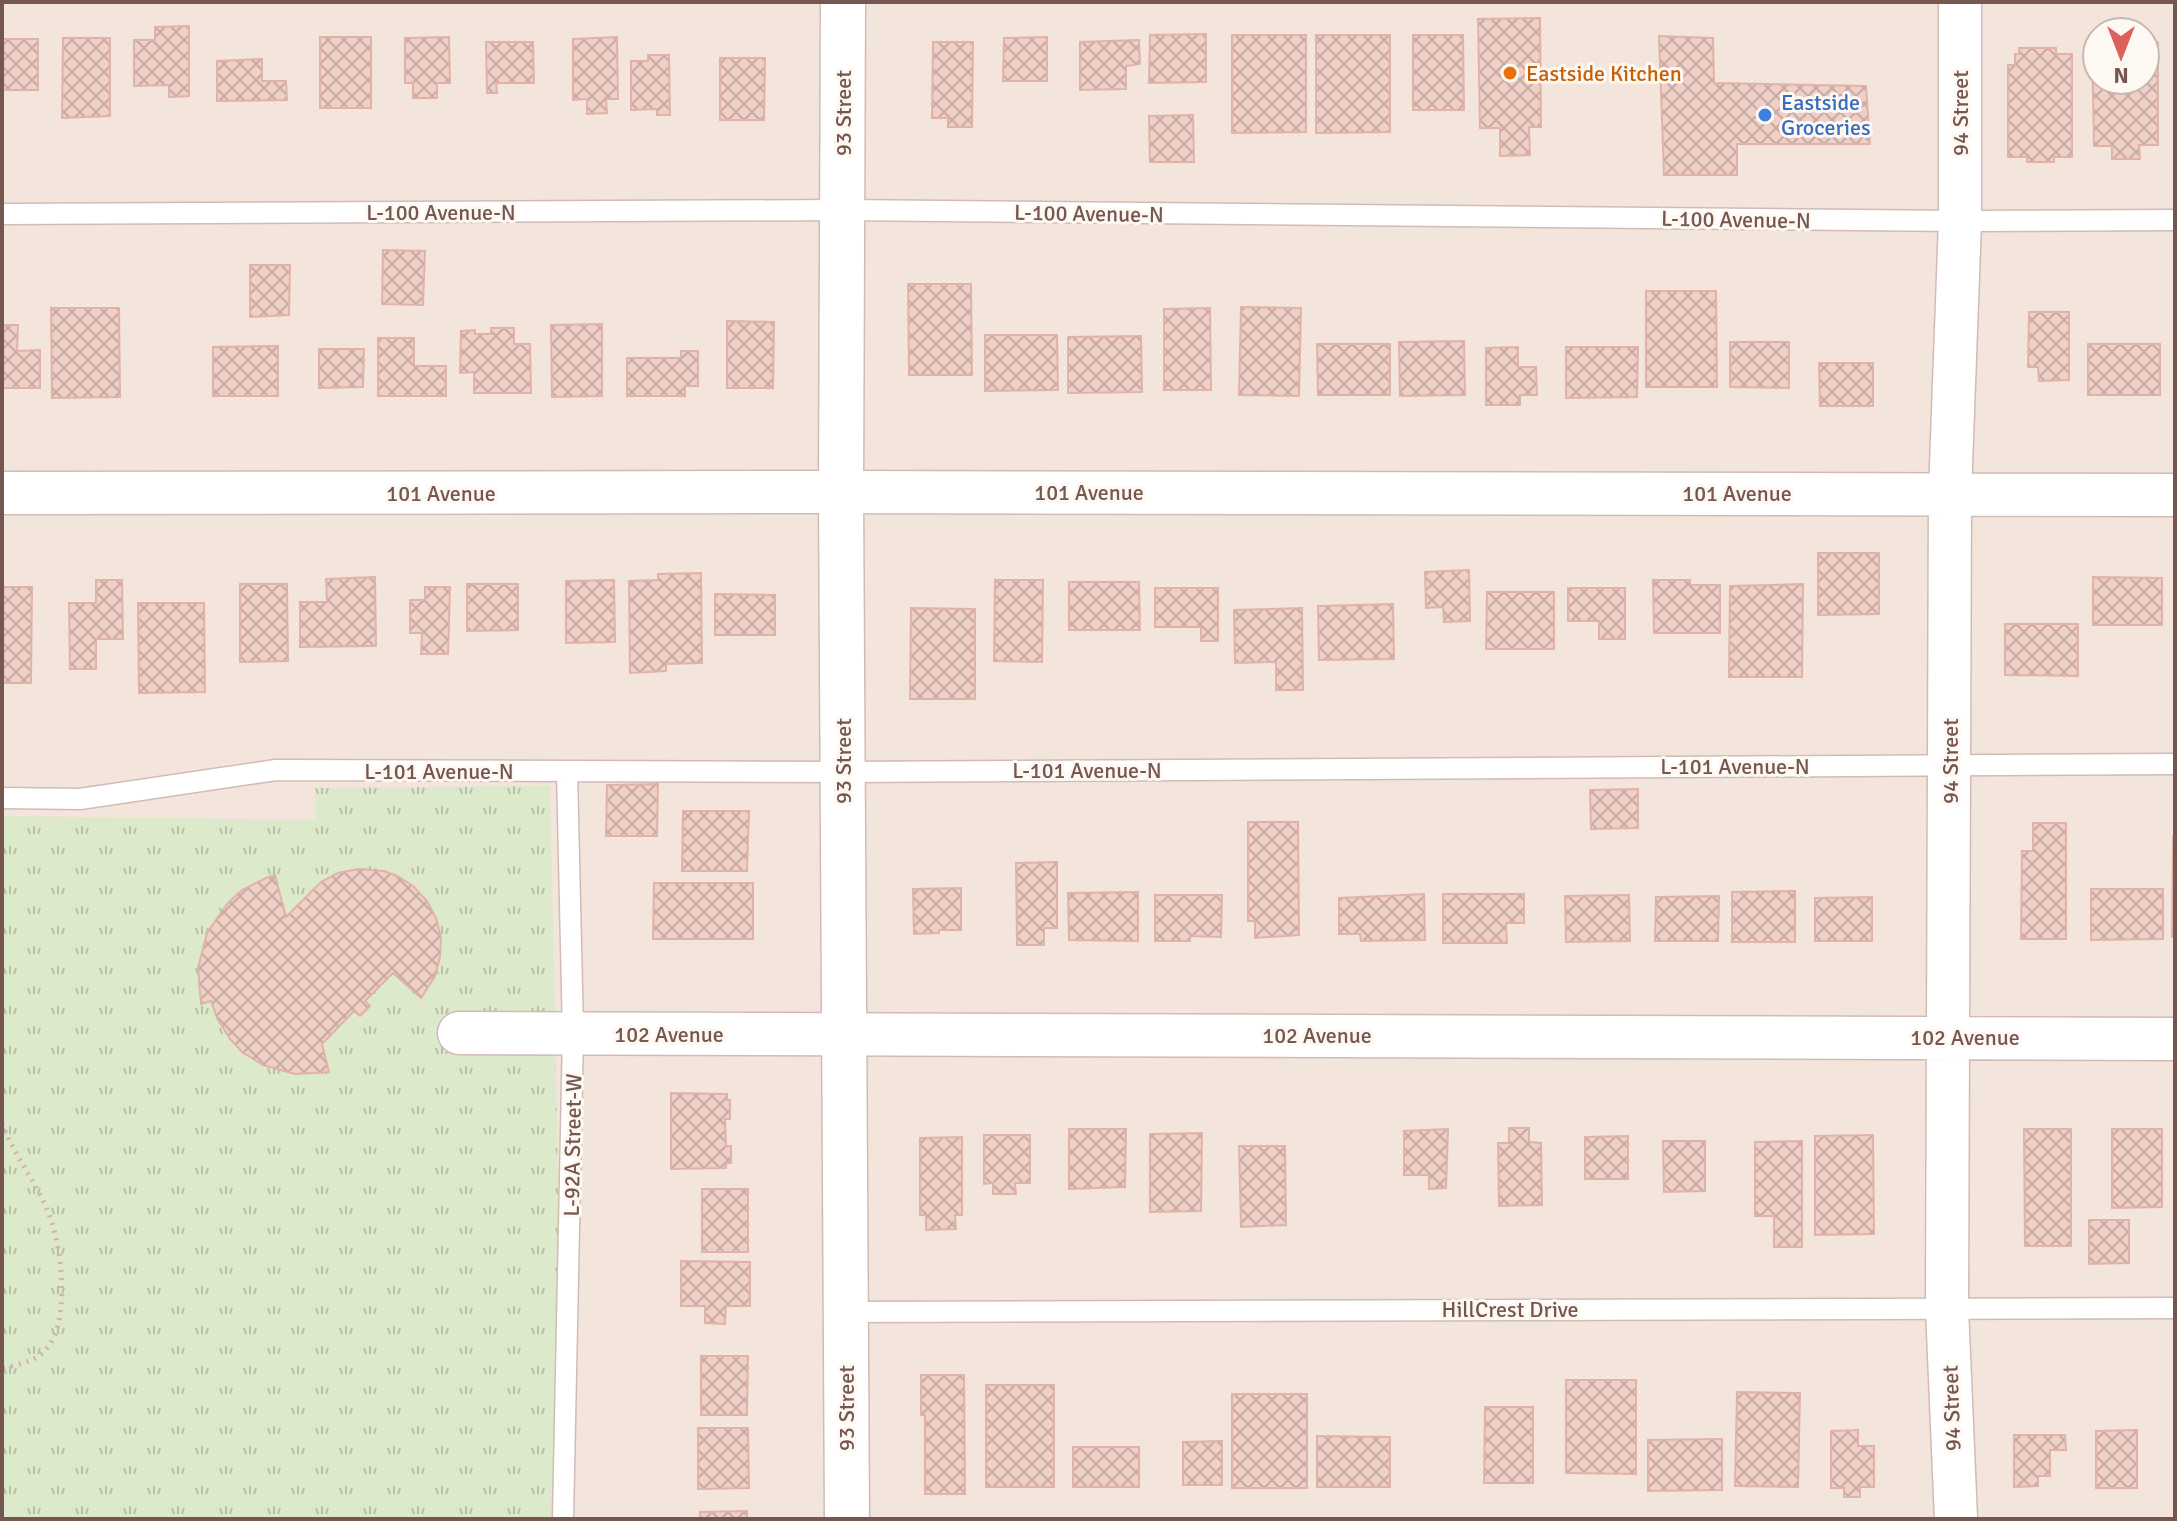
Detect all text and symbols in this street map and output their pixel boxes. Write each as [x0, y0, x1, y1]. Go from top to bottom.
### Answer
north arrow [2081, 16, 2161, 96]
place label: Eastside Kitchen [1526, 60, 1682, 87]
text: N [2113, 62, 2129, 89]
marker: Eastside Kitchen [1501, 64, 1519, 82]
street label: 93 Street [830, 70, 857, 156]
street label: 94 Street [1947, 70, 1974, 156]
place label: Eastside Groceries [1781, 89, 1871, 141]
marker: Eastside Groceries [1756, 106, 1774, 124]
street label: L-100 Avenue-N [366, 199, 516, 226]
street label: L-100 Avenue-N [1014, 199, 1164, 228]
street label: L-100 Avenue-N [1661, 205, 1811, 234]
street label: 101 Avenue [1034, 479, 1144, 506]
street label: 101 Avenue [386, 480, 496, 507]
street label: 101 Avenue [1682, 480, 1792, 507]
street label: 93 Street [830, 718, 857, 804]
street label: 94 Street [1937, 718, 1964, 804]
street label: L-101 Avenue-N [1660, 753, 1810, 780]
street label: L-101 Avenue-N [1012, 757, 1162, 784]
street label: L-101 Avenue-N [364, 758, 514, 785]
street label: 102 Avenue [614, 1021, 724, 1048]
street label: 102 Avenue [1262, 1022, 1372, 1049]
street label: 102 Avenue [1910, 1024, 2020, 1051]
street label: L-92A Street-W [558, 1073, 587, 1217]
street label: HillCrest Drive [1442, 1296, 1578, 1323]
street label: 94 Street [1936, 1364, 1966, 1451]
street label: 93 Street [833, 1365, 860, 1451]

